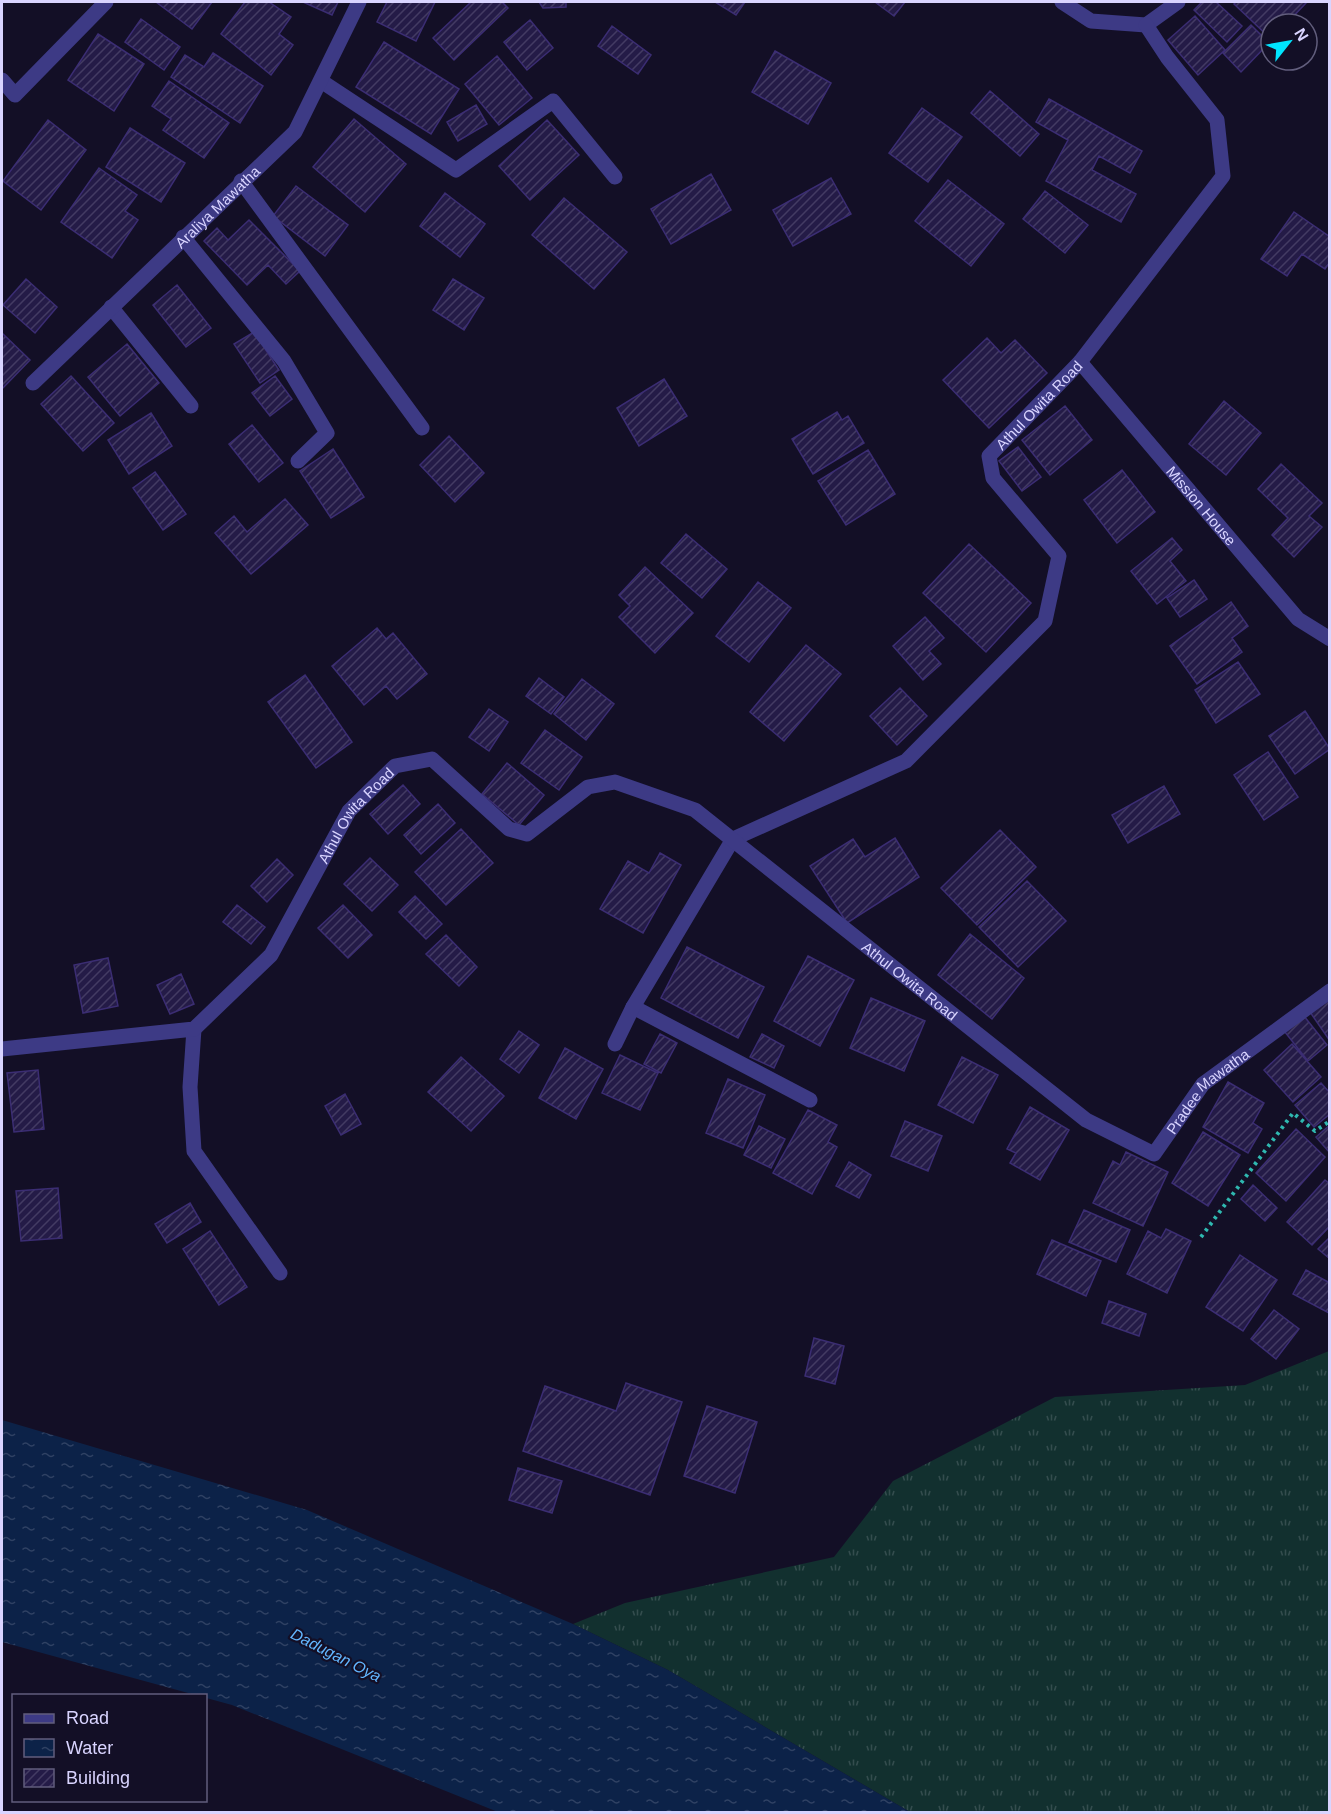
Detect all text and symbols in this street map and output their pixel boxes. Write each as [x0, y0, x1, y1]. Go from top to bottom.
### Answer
north arrow [1259, 12, 1319, 72]
text: N [1291, 25, 1312, 44]
street label: Araliya Mawatha [171, 162, 264, 251]
street label: Athul Owita Road [992, 357, 1085, 453]
street label: Mission House [1163, 462, 1240, 548]
street label: Athul Owita Road [314, 764, 397, 866]
street label: Athul Owita Road [859, 938, 961, 1023]
street label: Pradee Mawatha [1162, 1044, 1253, 1137]
water label: Dadugan Oya [288, 1625, 384, 1685]
legend [12, 1694, 207, 1802]
text: Road [66, 1708, 109, 1728]
text: Water [66, 1738, 113, 1758]
text: Building [66, 1768, 130, 1788]

